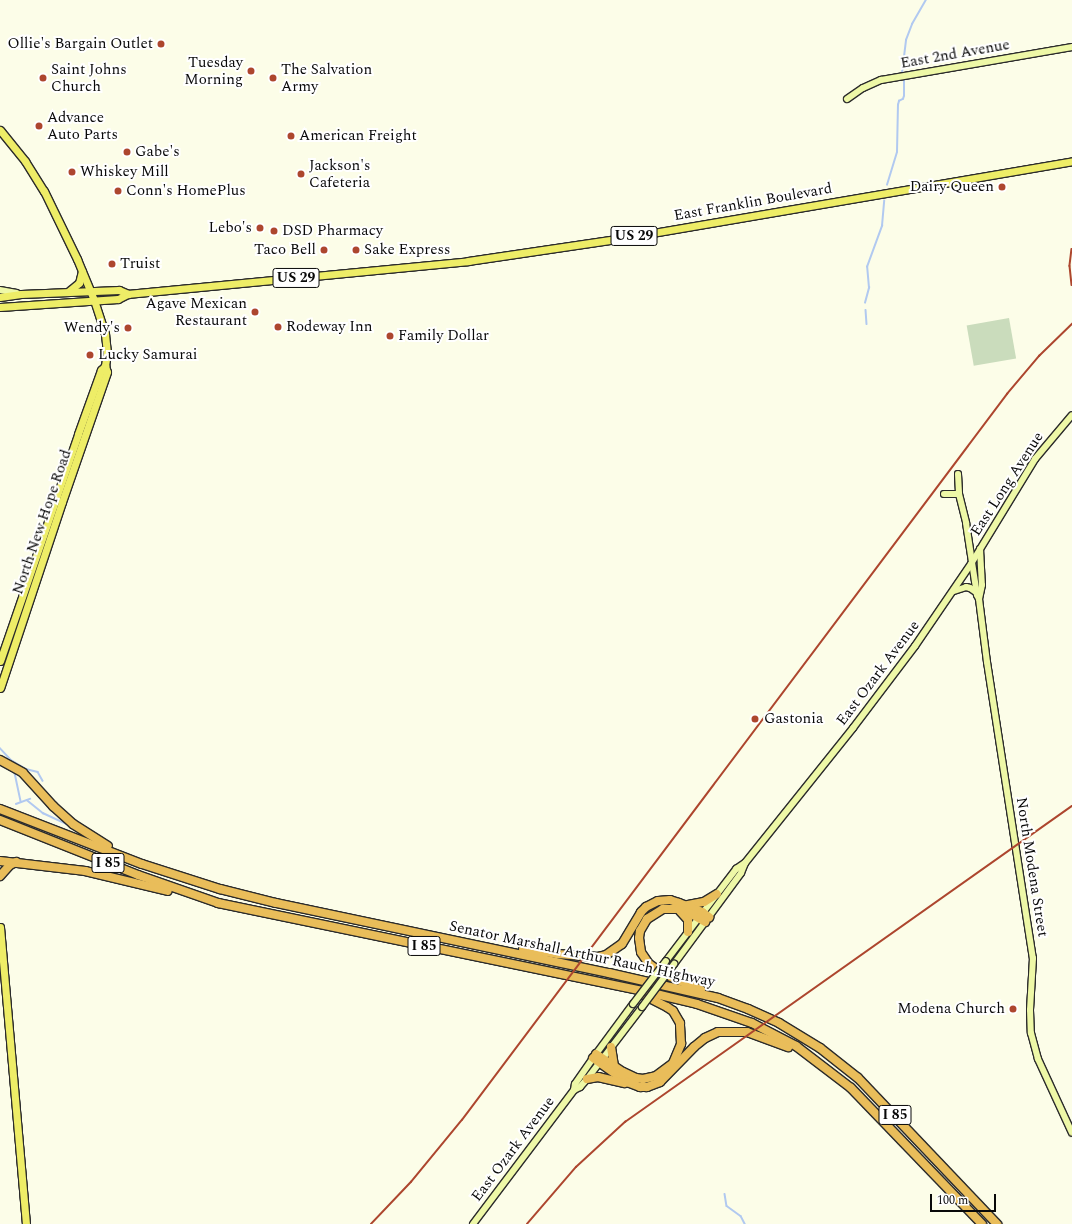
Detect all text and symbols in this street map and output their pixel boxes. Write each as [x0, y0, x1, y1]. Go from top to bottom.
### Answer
place label: Ollie's Bargain Outlet [8, 35, 153, 53]
street label: East 2nd Avenue [899, 36, 1011, 72]
marker: Ollie's Bargain Outlet [156, 39, 166, 49]
place label: Tuesday Morning [184, 53, 243, 88]
place label: Saint Johns Church [51, 60, 127, 95]
place label: The Salvation Army [281, 60, 372, 95]
marker: Tuesday Morning [246, 66, 256, 76]
marker: Saint Johns Church [38, 73, 48, 83]
marker: The Salvation Army [268, 73, 278, 83]
place label: Advance Auto Parts [47, 108, 118, 143]
marker: Advance Auto Parts [34, 121, 44, 131]
place label: American Freight [299, 127, 417, 145]
marker: American Freight [286, 131, 296, 141]
place label: Gabe's [135, 143, 180, 161]
marker: Gabe's [122, 147, 132, 157]
place label: Jackson's Cafeteria [309, 156, 371, 191]
place label: Whiskey Mill [80, 163, 169, 181]
marker: Whiskey Mill [67, 167, 77, 177]
marker: Jackson's Cafeteria [296, 169, 306, 179]
place label: Dairy Queen [910, 178, 994, 196]
street label: East Franklin Boulevard [672, 179, 834, 225]
place label: Conn's HomePlus [126, 182, 246, 200]
marker: Dairy Queen [997, 182, 1007, 192]
marker: Conn's HomePlus [113, 186, 123, 196]
place label: Lebo's [208, 219, 252, 237]
place label: DSD Pharmacy [282, 222, 383, 240]
marker: Lebo's [255, 223, 265, 233]
road number: US 29 [610, 224, 658, 248]
marker: DSD Pharmacy [269, 226, 279, 236]
place label: Taco Bell [254, 241, 316, 259]
place label: Sake Express [364, 241, 450, 259]
marker: Taco Bell [319, 245, 329, 255]
marker: Sake Express [351, 245, 361, 255]
place label: Truist [120, 255, 160, 273]
marker: Truist [107, 259, 117, 269]
road number: US 29 [272, 266, 320, 290]
place label: Agave Mexican Restaurant [146, 294, 247, 329]
marker: Agave Mexican Restaurant [250, 307, 260, 317]
place label: Rodeway Inn [286, 318, 373, 336]
place label: Wendy's [64, 319, 120, 337]
marker: Rodeway Inn [273, 322, 283, 332]
marker: Wendy's [123, 323, 133, 333]
place label: Family Dollar [398, 327, 489, 345]
marker: Family Dollar [385, 331, 395, 341]
place label: Lucky Samurai [98, 346, 197, 364]
marker: Lucky Samurai [85, 350, 95, 360]
street label: East Long Avenue [967, 429, 1047, 539]
street label: North New Hope Road [9, 447, 75, 597]
street label: East Ozark Avenue [833, 617, 923, 729]
place label: Gastonia [764, 710, 823, 728]
marker: Gastonia [749, 713, 761, 725]
street label: North Modena Street [1012, 796, 1052, 938]
road number: I 85 [91, 851, 125, 875]
street label: Senator Marshall Arthur Rauch Highway [447, 917, 717, 991]
road number: I 85 [407, 934, 441, 958]
place label: Modena Church [897, 1000, 1005, 1018]
marker: Modena Church [1008, 1004, 1018, 1014]
street label: East Ozark Avenue [468, 1093, 558, 1205]
road number: I 85 [878, 1103, 912, 1127]
scale bar [932, 1186, 998, 1212]
text: 100 m [937, 1191, 968, 1210]

